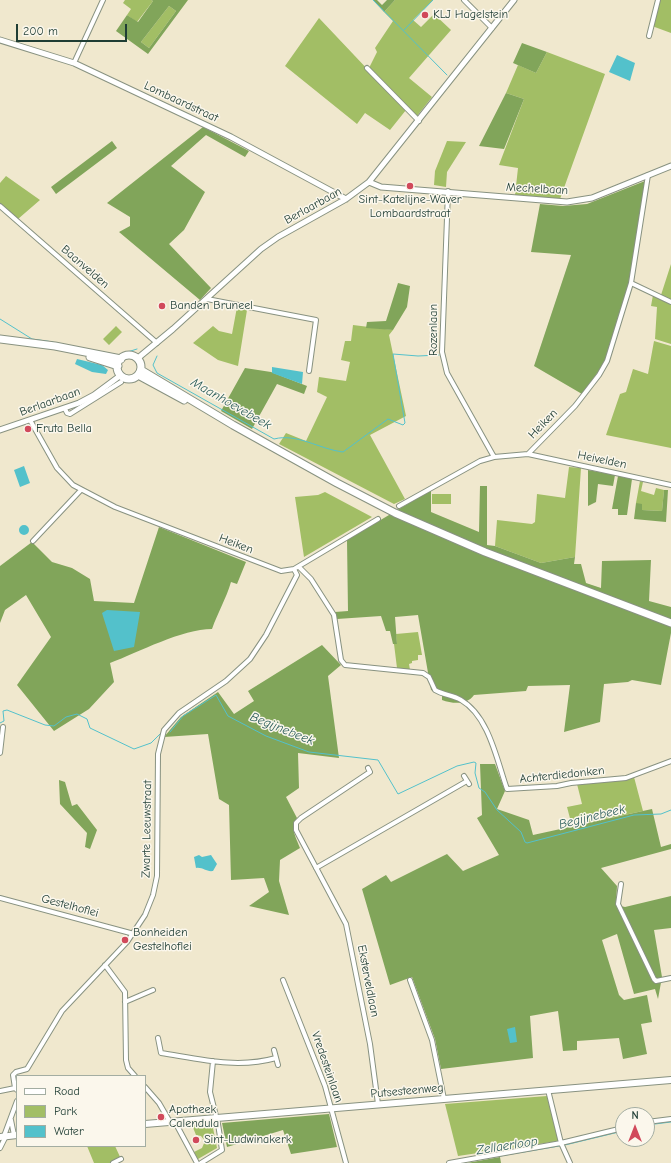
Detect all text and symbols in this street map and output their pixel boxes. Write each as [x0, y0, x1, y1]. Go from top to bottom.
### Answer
place label: KLJ Hagelstein [433, 8, 508, 22]
marker: KLJ Hagelstein [420, 10, 430, 20]
scale bar [18, 16, 129, 42]
text: 200 m [23, 24, 58, 38]
street label: Lombaardstraat [142, 78, 220, 126]
street label: Mechelbaan [505, 180, 569, 198]
marker: Sint-Katelijne-Waver Lombaardstraat [405, 181, 415, 191]
street label: Berlaarbaan [282, 184, 344, 228]
place label: Sint-Katelijne-Waver Lombaardstraat [359, 193, 461, 221]
street label: Baanvelden [58, 242, 112, 292]
place label: Banden Bruneel [170, 299, 253, 313]
marker: Banden Bruneel [157, 301, 167, 311]
street label: Rozenlaan [427, 304, 441, 356]
water label: Maanhoevebeek [188, 375, 274, 433]
street label: Berlaarbaan [18, 384, 82, 420]
street label: Heiken [525, 406, 561, 442]
place label: Fruta Bella [36, 422, 92, 436]
marker: Fruta Bella [23, 424, 33, 434]
street label: Heivelden [576, 448, 628, 472]
street label: Heiken [217, 531, 255, 557]
water label: Begijnebeek [248, 709, 316, 749]
street label: Achterdiedonken [519, 763, 605, 787]
street label: Zwarte Leeuwstraat [139, 780, 155, 878]
water label: Begijnebeek [557, 801, 627, 833]
street label: Gestelhoflei [40, 891, 100, 921]
place label: Bonheiden Gestelhoflei [133, 926, 192, 954]
marker: Bonheiden Gestelhoflei [120, 935, 130, 945]
street label: Eksterveldlaan [354, 944, 382, 1018]
street label: Vredesteinlaan [308, 1029, 346, 1105]
legend [16, 1075, 146, 1147]
street label: Putsesteenweg [370, 1081, 444, 1101]
text: Road [54, 1084, 80, 1098]
place label: Apotheek Calendula [169, 1103, 219, 1131]
text: Park [54, 1104, 77, 1118]
north arrow [615, 1107, 655, 1147]
text: N [631, 1109, 639, 1122]
marker: Apotheek Calendula [156, 1112, 166, 1122]
text: Water [54, 1124, 84, 1138]
place label: Sint-Ludwinakerk [204, 1133, 291, 1147]
water label: Zellaerloop [475, 1133, 539, 1159]
marker: Sint-Ludwinakerk [191, 1135, 201, 1145]

